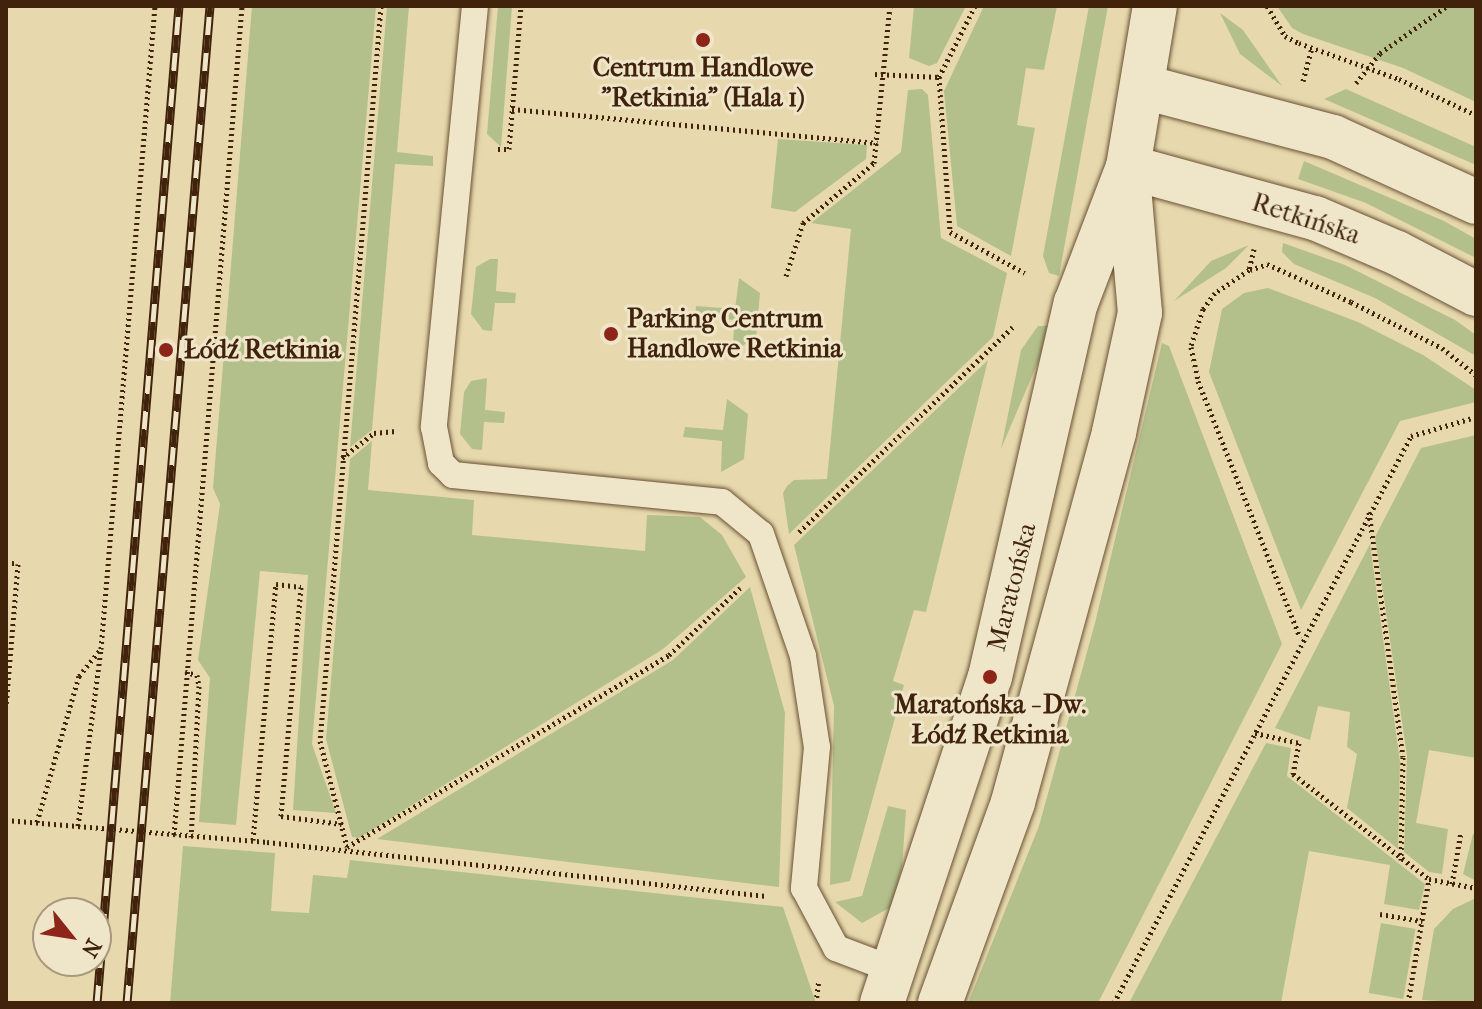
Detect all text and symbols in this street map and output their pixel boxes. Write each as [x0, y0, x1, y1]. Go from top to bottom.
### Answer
marker: Centrum Handlowe "Retkinia" (Hala 1) [694, 31, 712, 49]
place label: Centrum Handlowe "Retkinia" (Hala 1) [593, 52, 813, 114]
street label: Retkińska [1248, 187, 1364, 251]
place label: Parking Centrum Handlowe Retkinia [627, 303, 842, 364]
marker: Parking Centrum Handlowe Retkinia [602, 325, 620, 343]
place label: Łódź Retkinia [184, 334, 341, 366]
marker: Łódź Retkinia [155, 339, 177, 361]
street label: Maratońska [981, 520, 1043, 654]
marker: Maratońska - Dw. Łódź Retkinia [981, 668, 999, 686]
place label: Maratońska - Dw. Łódź Retkinia [894, 689, 1086, 750]
north arrow [32, 897, 112, 977]
text: N [76, 934, 106, 962]

